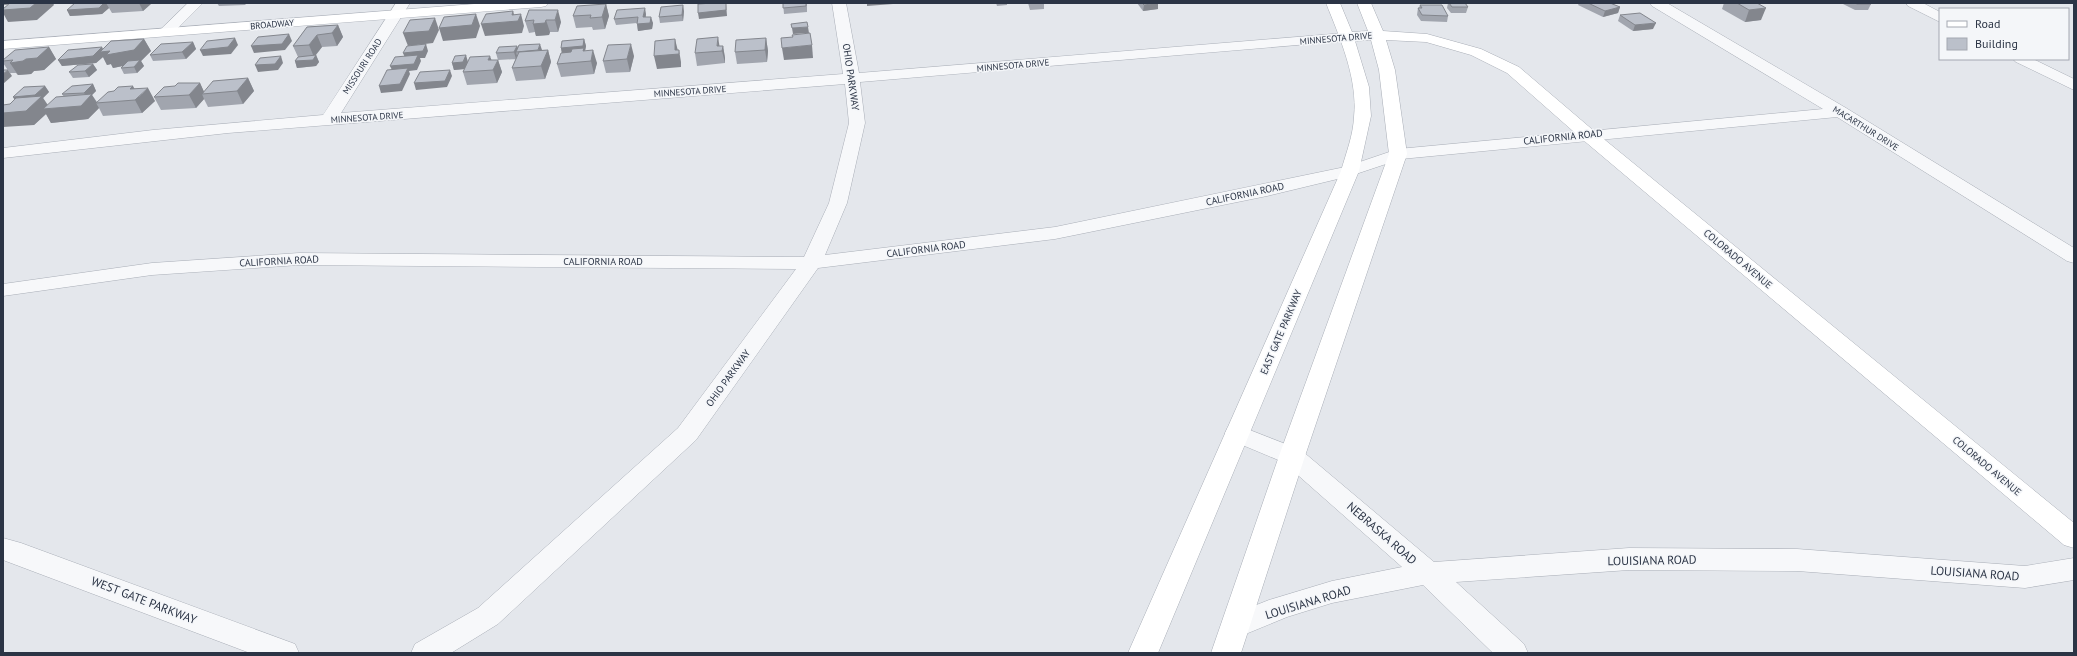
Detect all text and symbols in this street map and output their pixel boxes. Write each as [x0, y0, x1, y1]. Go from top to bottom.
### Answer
legend [1939, 8, 2069, 60]
text: Road [1975, 16, 2000, 31]
street label: BROADWAY [250, 17, 294, 31]
street label: MINNESOTA DRIVE [1299, 29, 1373, 47]
street label: MISSOURI ROAD [340, 36, 384, 96]
text: Building [1975, 36, 2018, 51]
street label: OHIO PARKWAY [840, 43, 862, 112]
street label: MINNESOTA DRIVE [976, 56, 1050, 74]
street label: MINNESOTA DRIVE [653, 83, 727, 99]
street label: MACARTHUR DRIVE [1831, 103, 1901, 153]
street label: MINNESOTA DRIVE [330, 109, 404, 125]
street label: CALIFORNIA ROAD [1523, 126, 1603, 148]
street label: CALIFORNIA ROAD [1205, 179, 1285, 209]
street label: COLORADO AVENUE [1701, 226, 1775, 292]
street label: CALIFORNIA ROAD [886, 238, 966, 260]
street label: CALIFORNIA ROAD [239, 252, 319, 270]
street label: CALIFORNIA ROAD [563, 255, 643, 268]
street label: EAST GATE PARKWAY [1257, 287, 1305, 376]
street label: OHIO PARKWAY [703, 347, 753, 409]
street label: COLORADO AVENUE [1950, 433, 2024, 499]
street label: NEBRASKA ROAD [1344, 499, 1420, 568]
street label: LOUISIANA ROAD [1607, 552, 1697, 568]
street label: LOUISIANA ROAD [1930, 562, 2020, 584]
street label: WEST GATE PARKWAY [89, 573, 199, 627]
street label: LOUISIANA ROAD [1263, 582, 1353, 622]

